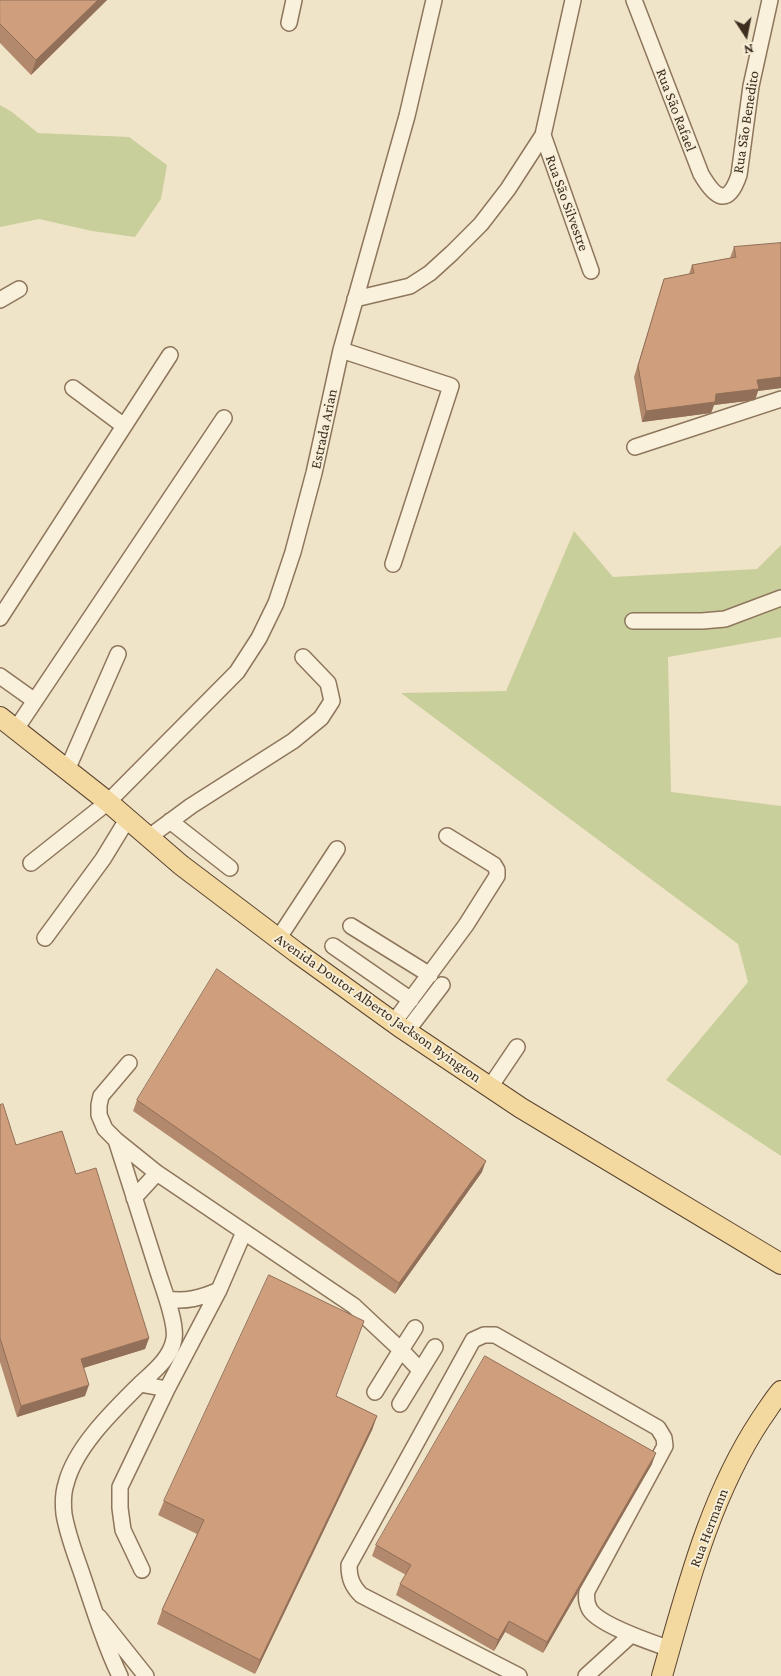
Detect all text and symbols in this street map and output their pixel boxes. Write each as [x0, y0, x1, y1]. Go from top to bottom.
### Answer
north arrow [721, 10, 771, 60]
text: N [743, 41, 755, 58]
street label: Rua São Rafael [652, 66, 700, 154]
street label: Rua São Benedito [729, 69, 763, 175]
street label: Rua São Silvestre [541, 153, 593, 253]
street label: Estrada Arian [307, 387, 341, 471]
street label: Avenida Doutor Alberto Jackson Byington [271, 930, 485, 1086]
street label: Rua Hermann [686, 1486, 732, 1570]

